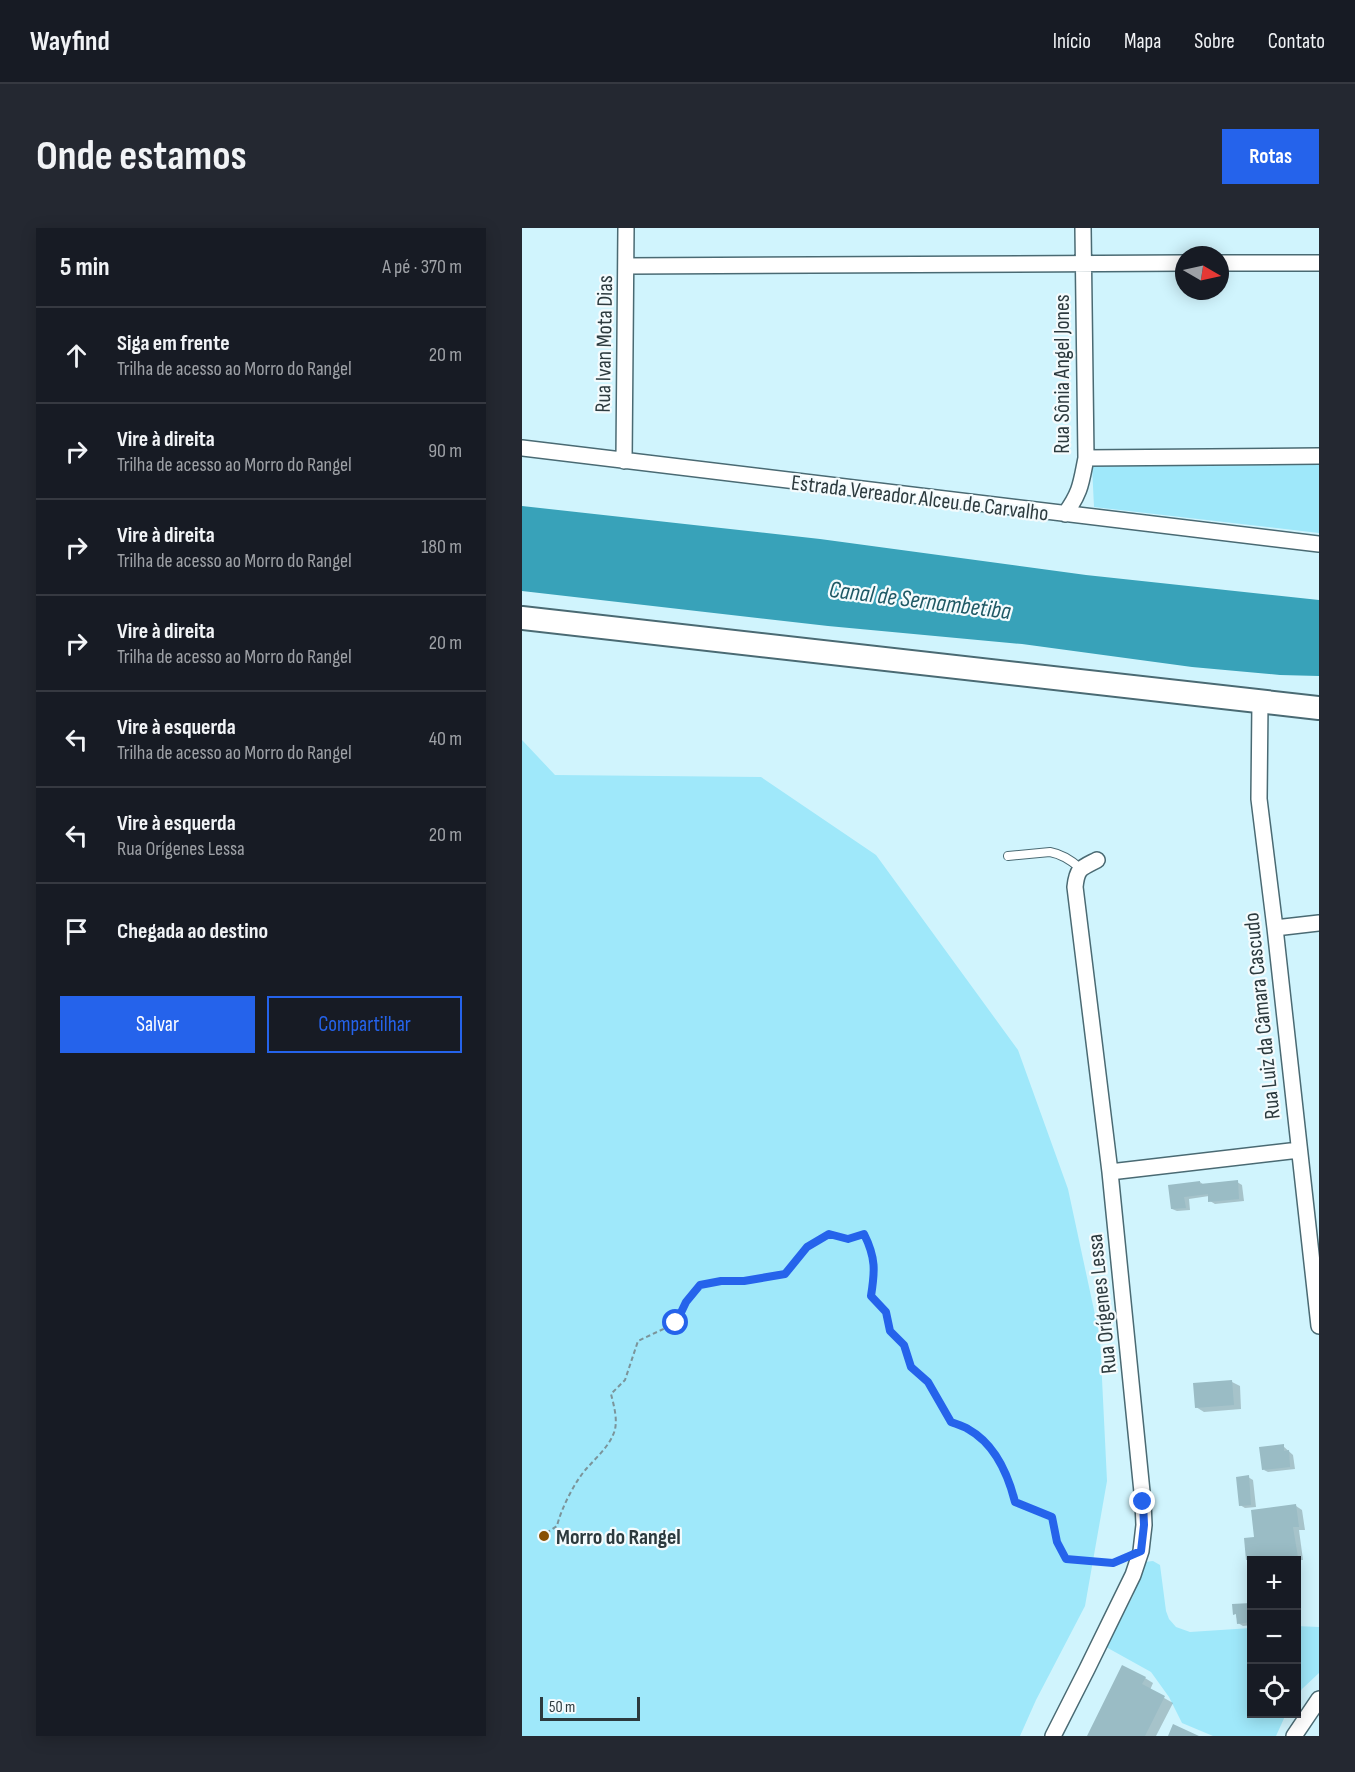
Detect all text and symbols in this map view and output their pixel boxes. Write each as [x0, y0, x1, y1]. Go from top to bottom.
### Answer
text: Wayfind [30, 25, 110, 58]
text: Início [1053, 29, 1091, 54]
text: Mapa [1124, 29, 1161, 54]
text: Sobre [1194, 29, 1235, 54]
text: Contato [1268, 29, 1325, 54]
button: Rotas [1222, 129, 1319, 184]
text: Onde estamos [36, 131, 247, 182]
north arrow [1175, 246, 1229, 300]
text: 5 min [60, 252, 110, 283]
text: A pé · 370 m [382, 255, 462, 279]
street label: Rua Ivan Mota Dias [590, 275, 619, 413]
street label: Rua Sônia Angel Jones [1049, 294, 1076, 454]
text: Siga em frente [117, 330, 230, 357]
icon: ahead [60, 339, 93, 372]
text: 20 m [429, 343, 462, 367]
text: Trilha de acesso ao Morro do Rangel [117, 357, 352, 381]
text: Vire à direita [117, 426, 215, 453]
icon: right [60, 435, 93, 468]
text: 90 m [428, 439, 462, 463]
text: Trilha de acesso ao Morro do Rangel [117, 453, 352, 477]
street label: Estrada Vereador Alceu de Carvalho [790, 469, 1050, 528]
text: Vire à direita [117, 522, 215, 549]
icon: right [60, 531, 93, 564]
text: 180 m [421, 535, 462, 559]
text: Trilha de acesso ao Morro do Rangel [117, 549, 352, 573]
water label: Canal de Sernambetiba [827, 575, 1013, 626]
text: Vire à direita [117, 618, 215, 645]
icon: right [60, 627, 93, 660]
text: 20 m [429, 631, 462, 655]
text: Trilha de acesso ao Morro do Rangel [117, 645, 352, 669]
text: Vire à esquerda [117, 714, 236, 741]
icon: left [60, 723, 93, 756]
text: 40 m [429, 727, 462, 751]
text: Trilha de acesso ao Morro do Rangel [117, 741, 352, 765]
text: Vire à esquerda [117, 810, 236, 837]
icon: left [60, 819, 93, 852]
text: 20 m [429, 823, 462, 847]
text: Rua Orígenes Lessa [117, 837, 245, 861]
street label: Rua Luiz da Câmara Cascudo [1238, 911, 1287, 1120]
icon: arrive [60, 915, 93, 948]
text: Chegada ao destino [117, 918, 268, 945]
button: Salvar [60, 996, 255, 1053]
button: Compartilhar [267, 996, 462, 1053]
street label: Rua Orígenes Lessa [1082, 1233, 1123, 1375]
route start [662, 1309, 688, 1335]
route end [1129, 1488, 1155, 1514]
place label: Morro do Rangel [556, 1524, 681, 1551]
marker: Morro do Rangel [537, 1529, 551, 1543]
map controls [1247, 1556, 1301, 1718]
button: + [1247, 1556, 1301, 1610]
button: − [1247, 1610, 1301, 1664]
button: locate [1247, 1664, 1301, 1718]
scale bar [540, 1694, 640, 1722]
text: 50 m [549, 1698, 575, 1717]

